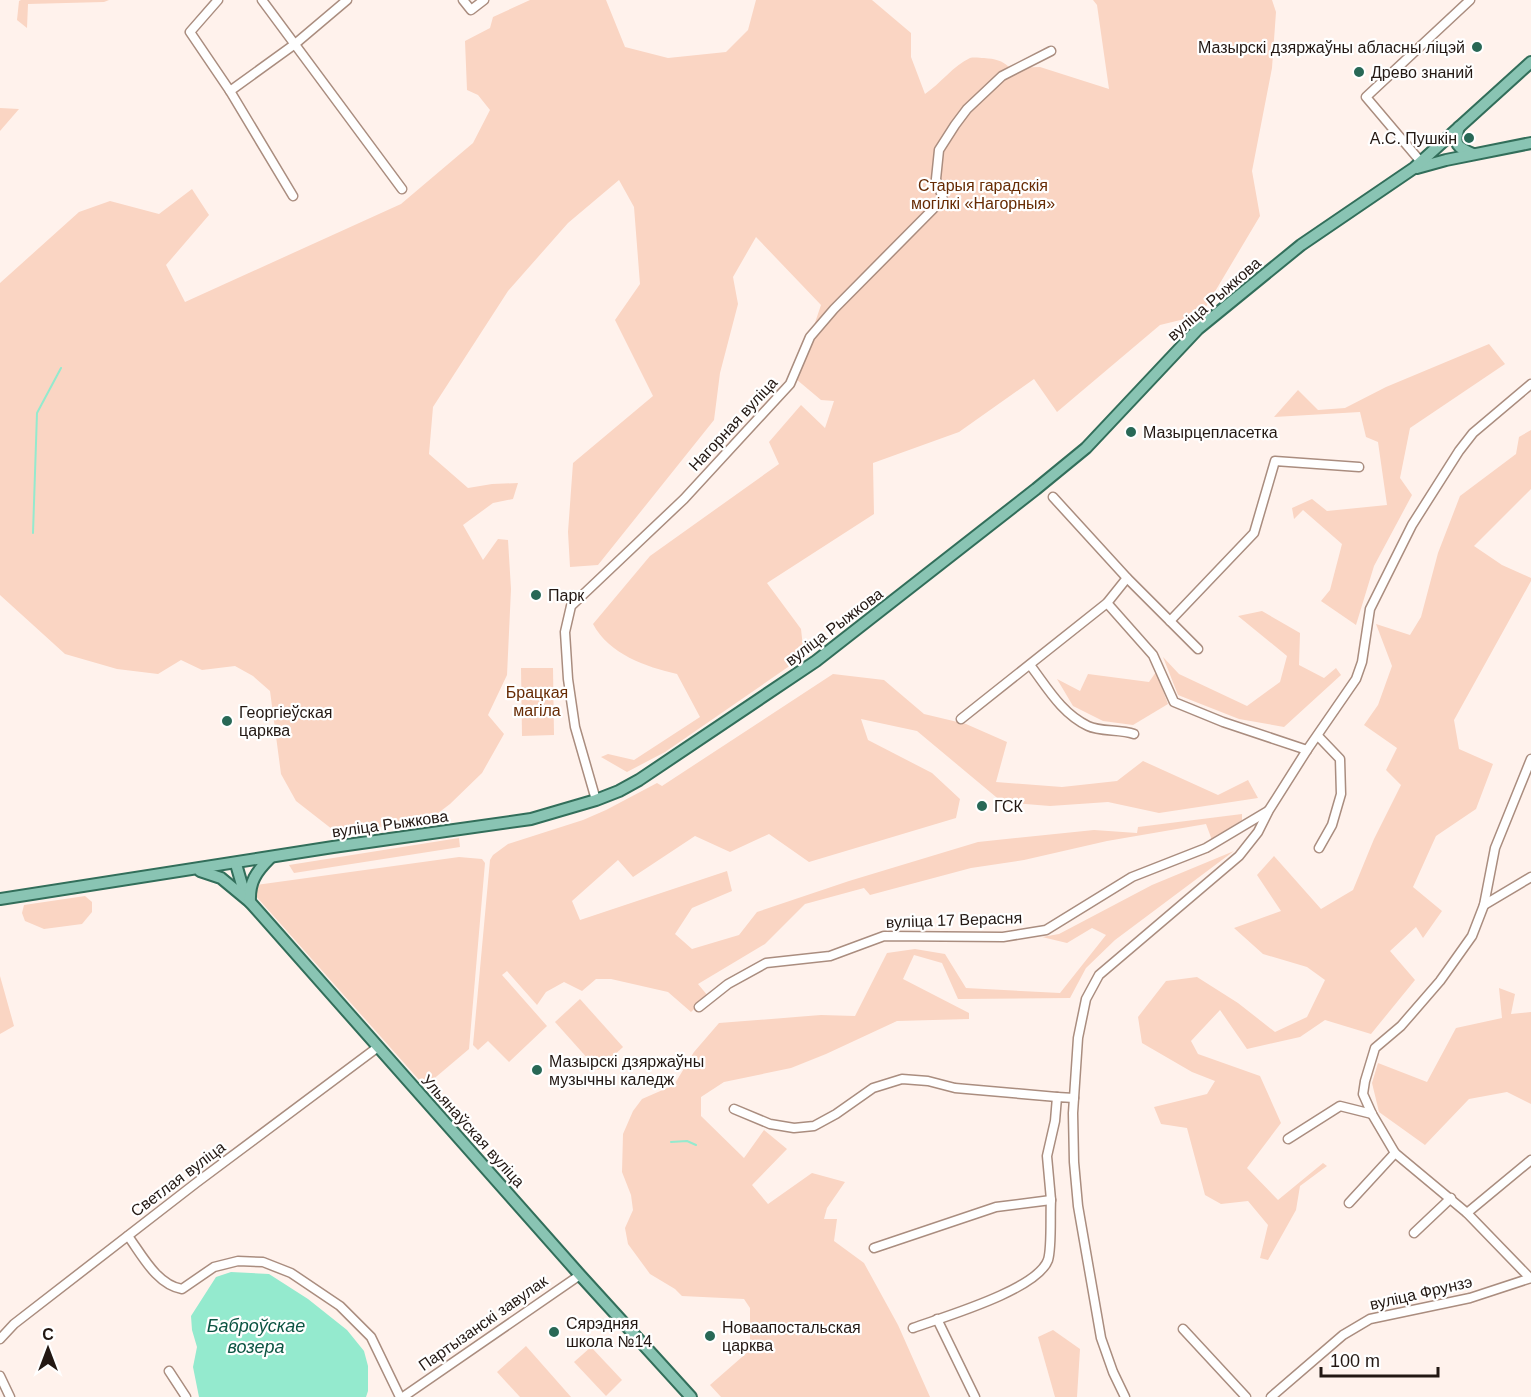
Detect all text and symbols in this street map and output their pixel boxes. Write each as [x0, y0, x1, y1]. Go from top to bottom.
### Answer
place label: Мазырскі дзяржаўны абласны ліцэй [1198, 39, 1465, 56]
marker: Мазырскі дзяржаўны абласны ліцэй [1470, 40, 1484, 54]
place label: Древо знаний [1371, 64, 1473, 81]
marker: Древо знаний [1352, 65, 1366, 79]
place label: А.С. Пушкін [1370, 130, 1457, 147]
marker: А.С. Пушкін [1462, 131, 1476, 145]
park label: Старыя гарадскія могілкі «Нагорныя» [911, 177, 1055, 212]
street label: вуліца Рыжкова [1164, 254, 1264, 344]
street label: Нагорная вуліца [685, 374, 781, 474]
place label: Мазырцепласетка [1143, 424, 1278, 441]
marker: Мазырцепласетка [1124, 425, 1138, 439]
street label: вуліца Рыжкова [782, 585, 886, 669]
place label: Парк [548, 587, 585, 604]
marker: Парк [529, 588, 543, 602]
park label: Брацкая магіла [506, 684, 568, 719]
place label: Георгіеўская царква [239, 704, 333, 739]
marker: Георгіеўская царква [220, 714, 234, 728]
place label: ГСК [994, 798, 1024, 815]
marker: ГСК [975, 799, 989, 813]
street label: вуліца Рыжкова [331, 807, 449, 841]
street label: вуліца 17 Верасня [886, 909, 1022, 931]
place label: Мазырскі дзяржаўны музычны каледж [549, 1053, 704, 1088]
marker: Мазырскі дзяржаўны музычны каледж [530, 1063, 544, 1077]
street label: Ульянаўская вуліца [418, 1071, 528, 1191]
street label: Светлая вуліца [128, 1138, 228, 1220]
street label: Партызанскі завулак [415, 1272, 551, 1374]
street label: вуліца Фрунзэ [1368, 1273, 1474, 1313]
place label: Сярэдняя школа №14 [566, 1315, 652, 1350]
water label: Баброўскае возера [207, 1316, 305, 1357]
north arrow [18, 1319, 78, 1379]
place label: Новаапостальская царква [722, 1319, 861, 1354]
marker: Сярэдняя школа №14 [547, 1325, 561, 1339]
text: С [42, 1326, 54, 1343]
marker: Новаапостальская царква [703, 1329, 717, 1343]
scale bar [1321, 1340, 1438, 1378]
text: 100 m [1330, 1351, 1380, 1371]

